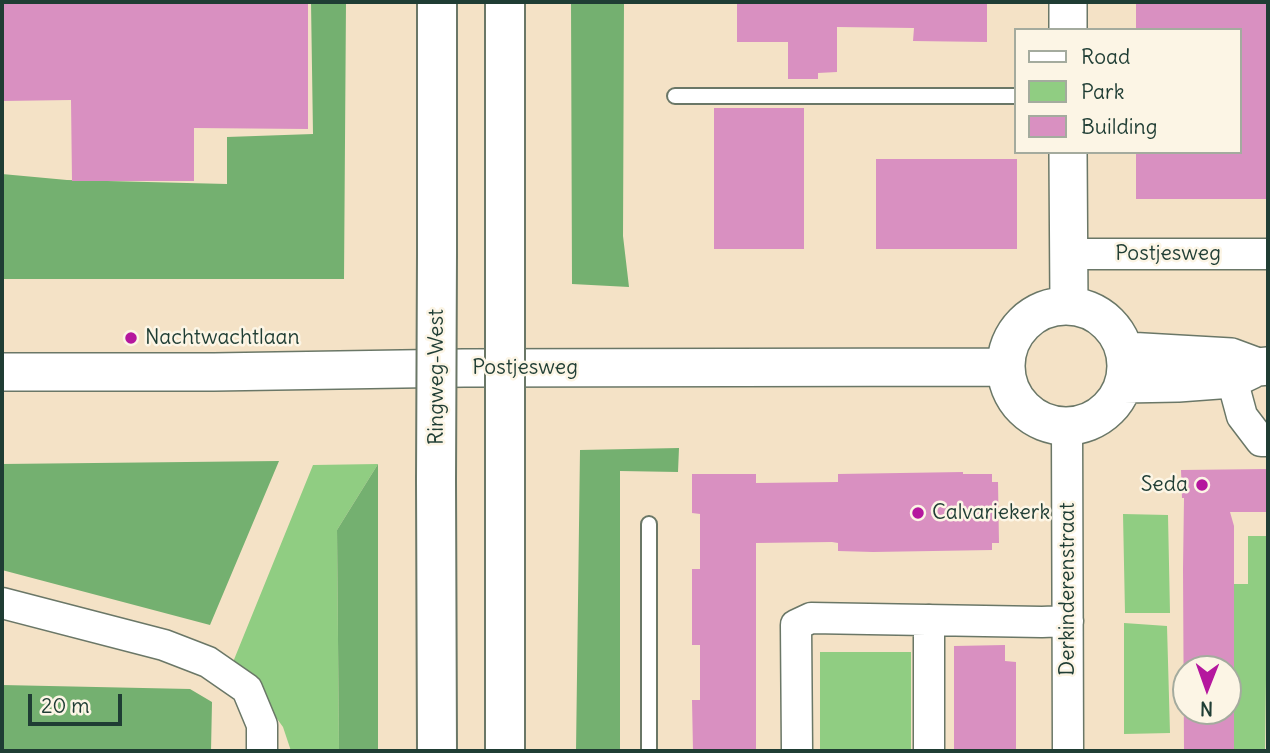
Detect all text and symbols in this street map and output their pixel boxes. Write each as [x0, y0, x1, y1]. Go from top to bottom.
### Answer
legend [1014, 28, 1242, 154]
text: Road [1081, 43, 1130, 70]
text: Park [1081, 78, 1124, 105]
text: Building [1081, 113, 1157, 140]
street label: Postjesweg [1115, 241, 1221, 267]
street label: Ringweg-West [424, 309, 450, 445]
place label: Nachtwachtlaan [145, 325, 300, 351]
marker: Nachtwachtlaan [123, 330, 139, 346]
street label: Postjesweg [472, 355, 578, 381]
place label: Seda [1141, 472, 1188, 498]
marker: Seda [1194, 477, 1210, 493]
place label: Calvariekerk [932, 500, 1050, 526]
street label: Derkinderenstraat [1055, 502, 1081, 676]
marker: Calvariekerk [910, 505, 926, 521]
north arrow [1172, 655, 1242, 725]
scale bar [32, 680, 126, 724]
text: 20 m [41, 692, 90, 719]
text: N [1200, 697, 1213, 721]

